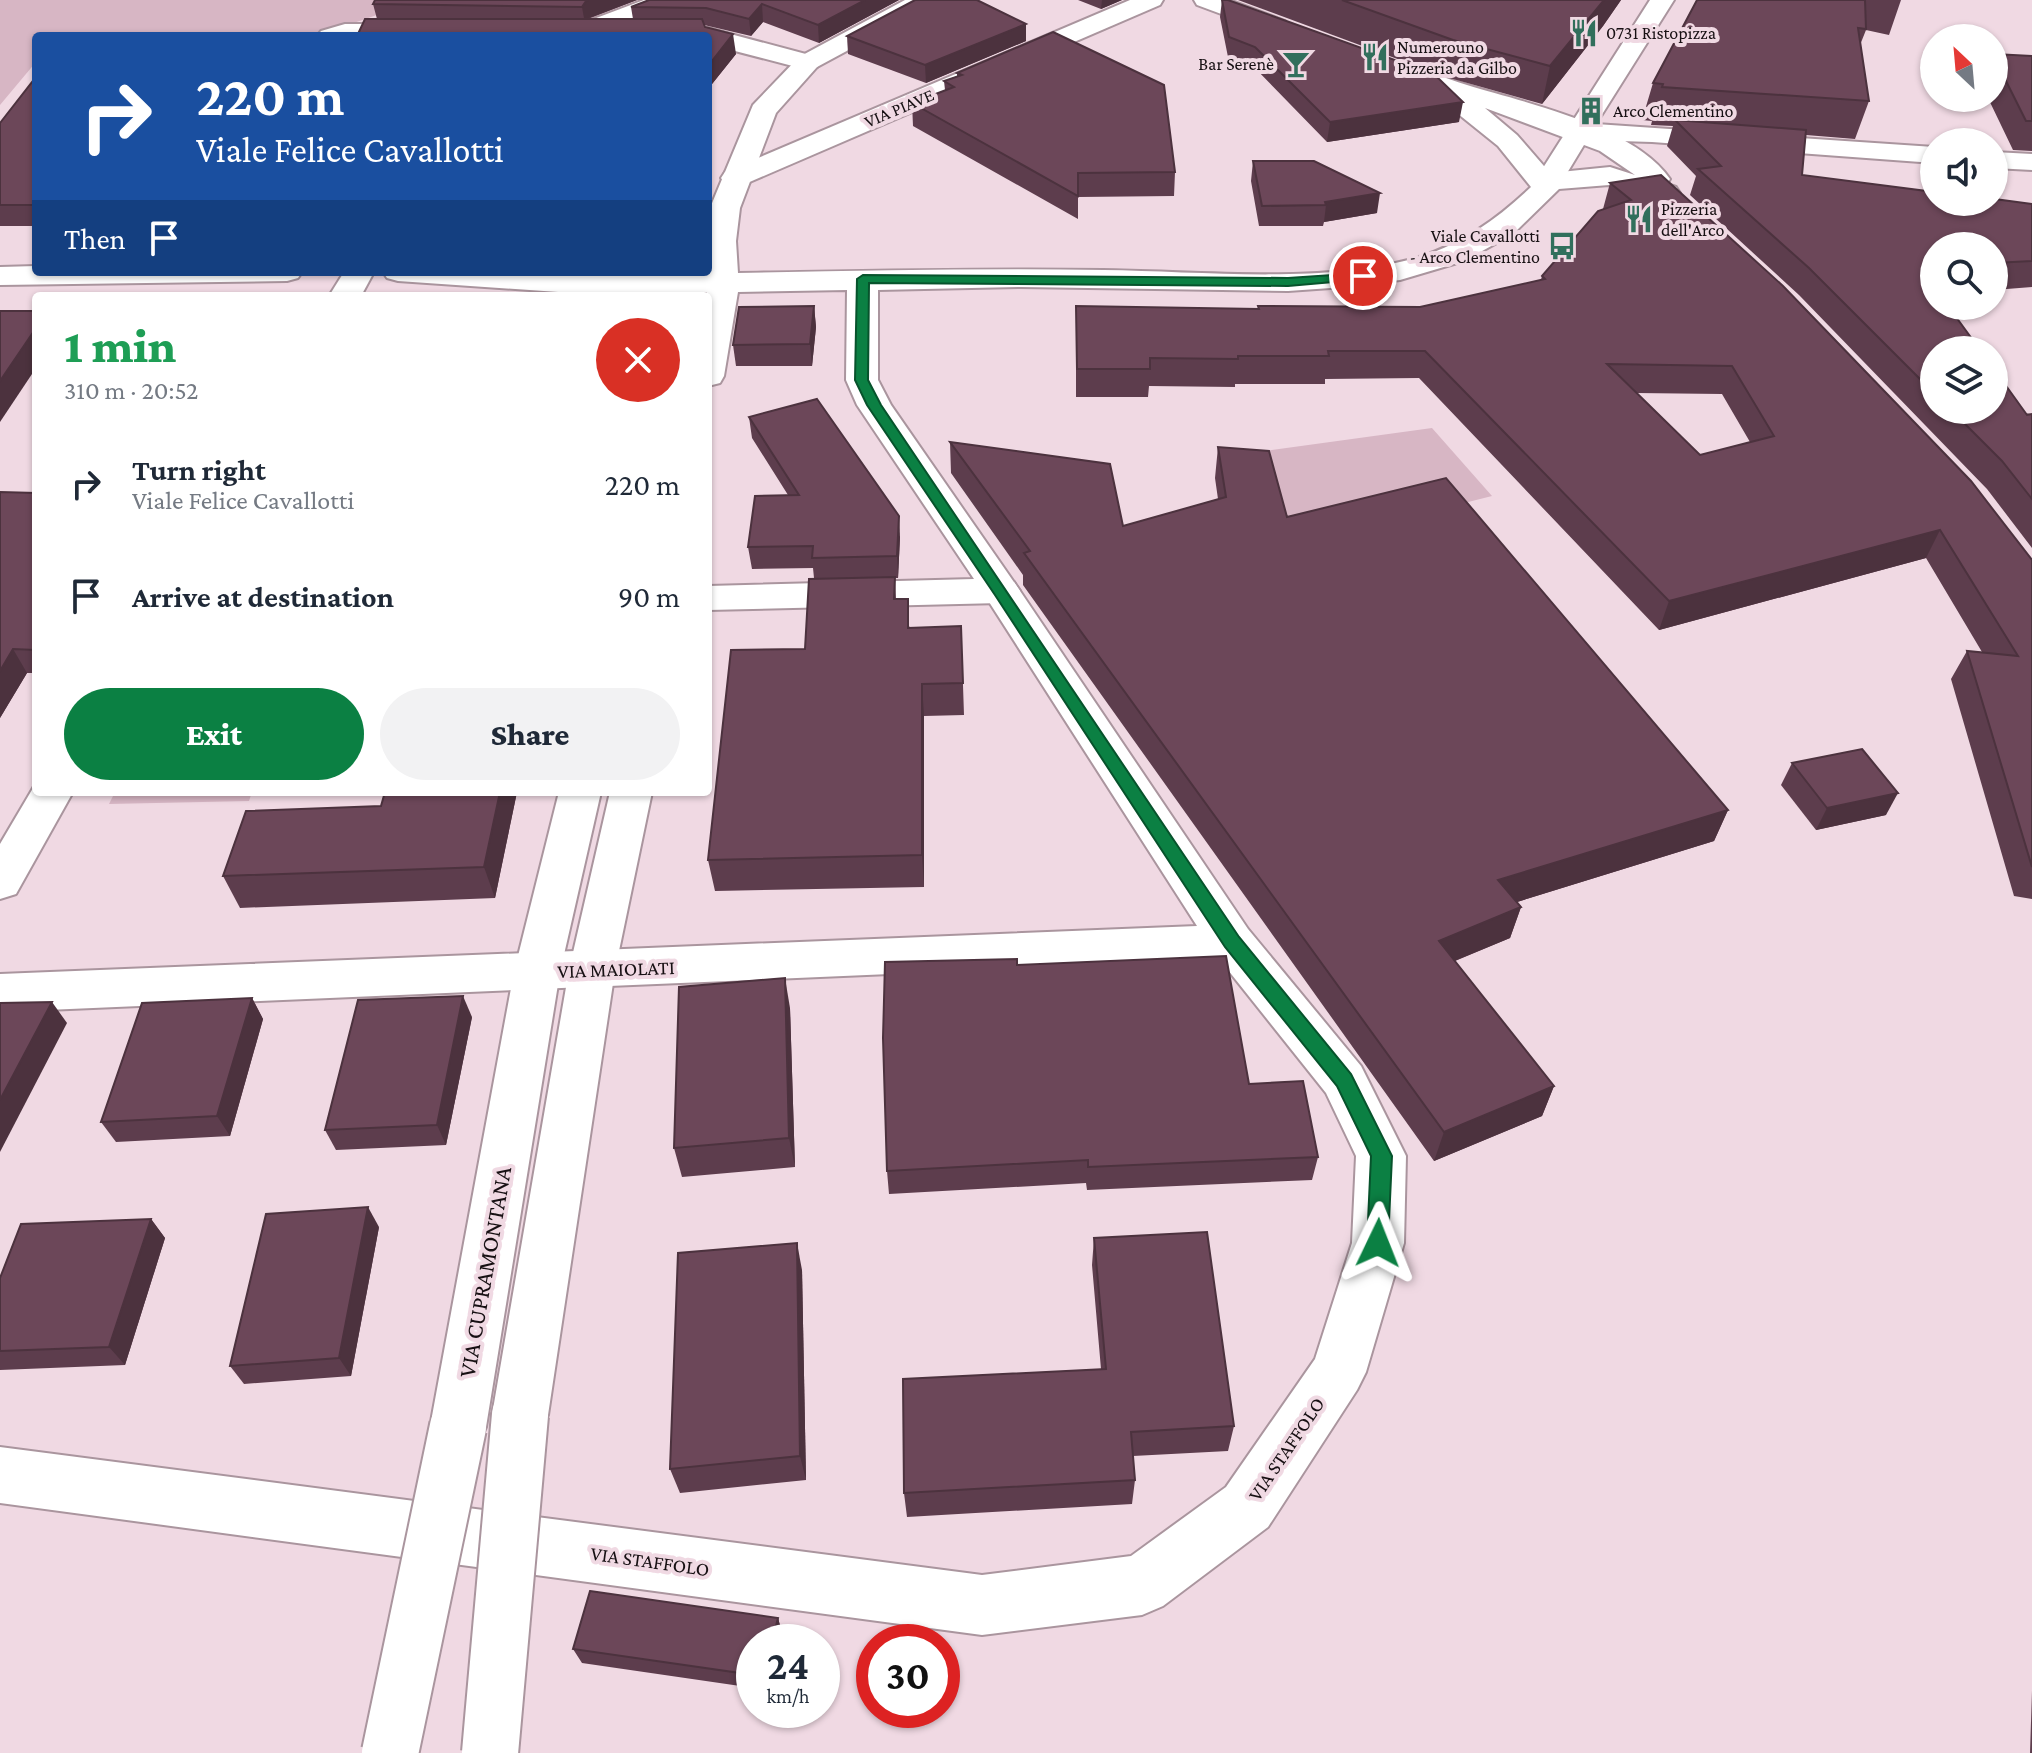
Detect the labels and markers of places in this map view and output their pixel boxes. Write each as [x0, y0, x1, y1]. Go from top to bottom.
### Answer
restaurant icon: 0731 Ristopizza [1569, 18, 1599, 48]
place label: 0731 Ristopizza [1606, 23, 1716, 43]
place label: Numerouno Pizzeria da Gilbo [1397, 37, 1517, 78]
restaurant icon: Numerouno Pizzeria da Gilbo [1360, 42, 1390, 72]
bar icon: Bar Serenè [1281, 49, 1311, 79]
place label: Bar Serenè [1198, 54, 1274, 74]
building icon: Arco Clementino [1576, 96, 1606, 126]
place label: Arco Clementino [1613, 101, 1734, 121]
place label: Pizzeria dell'Arco [1661, 199, 1724, 240]
restaurant icon: Pizzeria dell'Arco [1624, 204, 1654, 234]
place label: Viale Cavallotti - Arco Clementino [1410, 226, 1540, 267]
bus stop icon: Viale Cavallotti - Arco Clementino [1547, 231, 1577, 261]
pin [1329, 242, 1397, 310]

